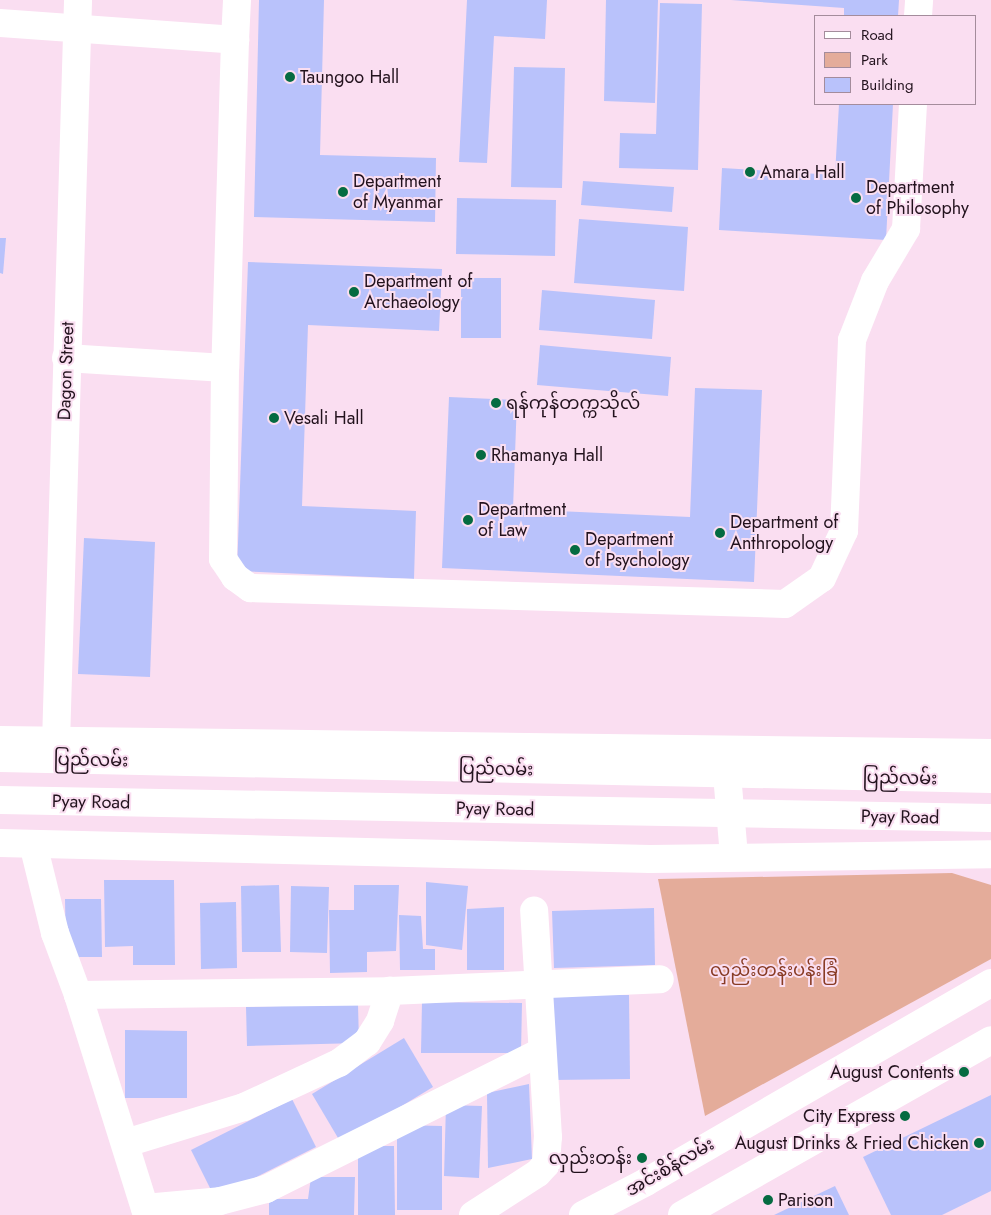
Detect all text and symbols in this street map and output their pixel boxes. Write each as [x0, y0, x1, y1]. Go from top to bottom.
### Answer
legend [814, 15, 976, 105]
text: Road [861, 24, 893, 46]
text: Park [861, 49, 888, 71]
place label: Taungoo Hall [300, 66, 399, 88]
marker: Taungoo Hall [284, 71, 296, 83]
text: Building [861, 74, 913, 96]
place label: Amara Hall [760, 161, 845, 183]
marker: Amara Hall [744, 166, 756, 178]
place label: Department of Myanmar [353, 171, 443, 213]
place label: Department of Philosophy [866, 177, 969, 220]
marker: Department of Myanmar [337, 186, 349, 198]
marker: Department of Philosophy [850, 192, 862, 204]
place label: Department of Archaeology [364, 271, 472, 314]
marker: Department of Archaeology [348, 286, 360, 298]
street label: Dagon Street [53, 321, 79, 421]
place label: ရန်ကုန်တက္ကသိုလ် [506, 392, 640, 414]
marker: ရန်ကုန်တက္ကသိုလ် [490, 397, 502, 409]
place label: Vesali Hall [284, 407, 364, 429]
marker: Vesali Hall [268, 412, 280, 424]
place label: Rhamanya Hall [491, 444, 603, 466]
marker: Rhamanya Hall [475, 449, 487, 461]
place label: Department of Law [478, 499, 566, 542]
place label: Department of Anthropology [730, 512, 838, 554]
marker: Department of Law [462, 514, 474, 526]
marker: Department of Anthropology [714, 527, 726, 539]
place label: Department of Psychology [585, 529, 690, 572]
marker: Department of Psychology [569, 544, 581, 556]
street label: ပြည်လမ်း [53, 749, 129, 771]
street label: ပြည်လမ်း [458, 758, 534, 780]
street label: ပြည်လမ်း [862, 767, 938, 789]
street label: Pyay Road [52, 791, 130, 813]
street label: Pyay Road [456, 798, 534, 820]
street label: Pyay Road [861, 806, 939, 828]
park label: လှည်းတန်းပန်းခြံ [710, 959, 838, 981]
place label: August Contents [830, 1061, 954, 1083]
marker: August Contents [958, 1066, 970, 1078]
place label: City Express [803, 1105, 895, 1127]
marker: City Express [899, 1110, 911, 1122]
place label: August Drinks & Fried Chicken [735, 1132, 969, 1154]
street label: အင်းစိန်လမ်း [622, 1133, 718, 1201]
marker: August Drinks & Fried Chicken [973, 1137, 985, 1149]
place label: လှည်းတန်း [549, 1147, 632, 1169]
marker: လှည်းတန်း [636, 1152, 648, 1164]
place label: Parison [778, 1189, 833, 1211]
marker: Parison [762, 1194, 774, 1206]

